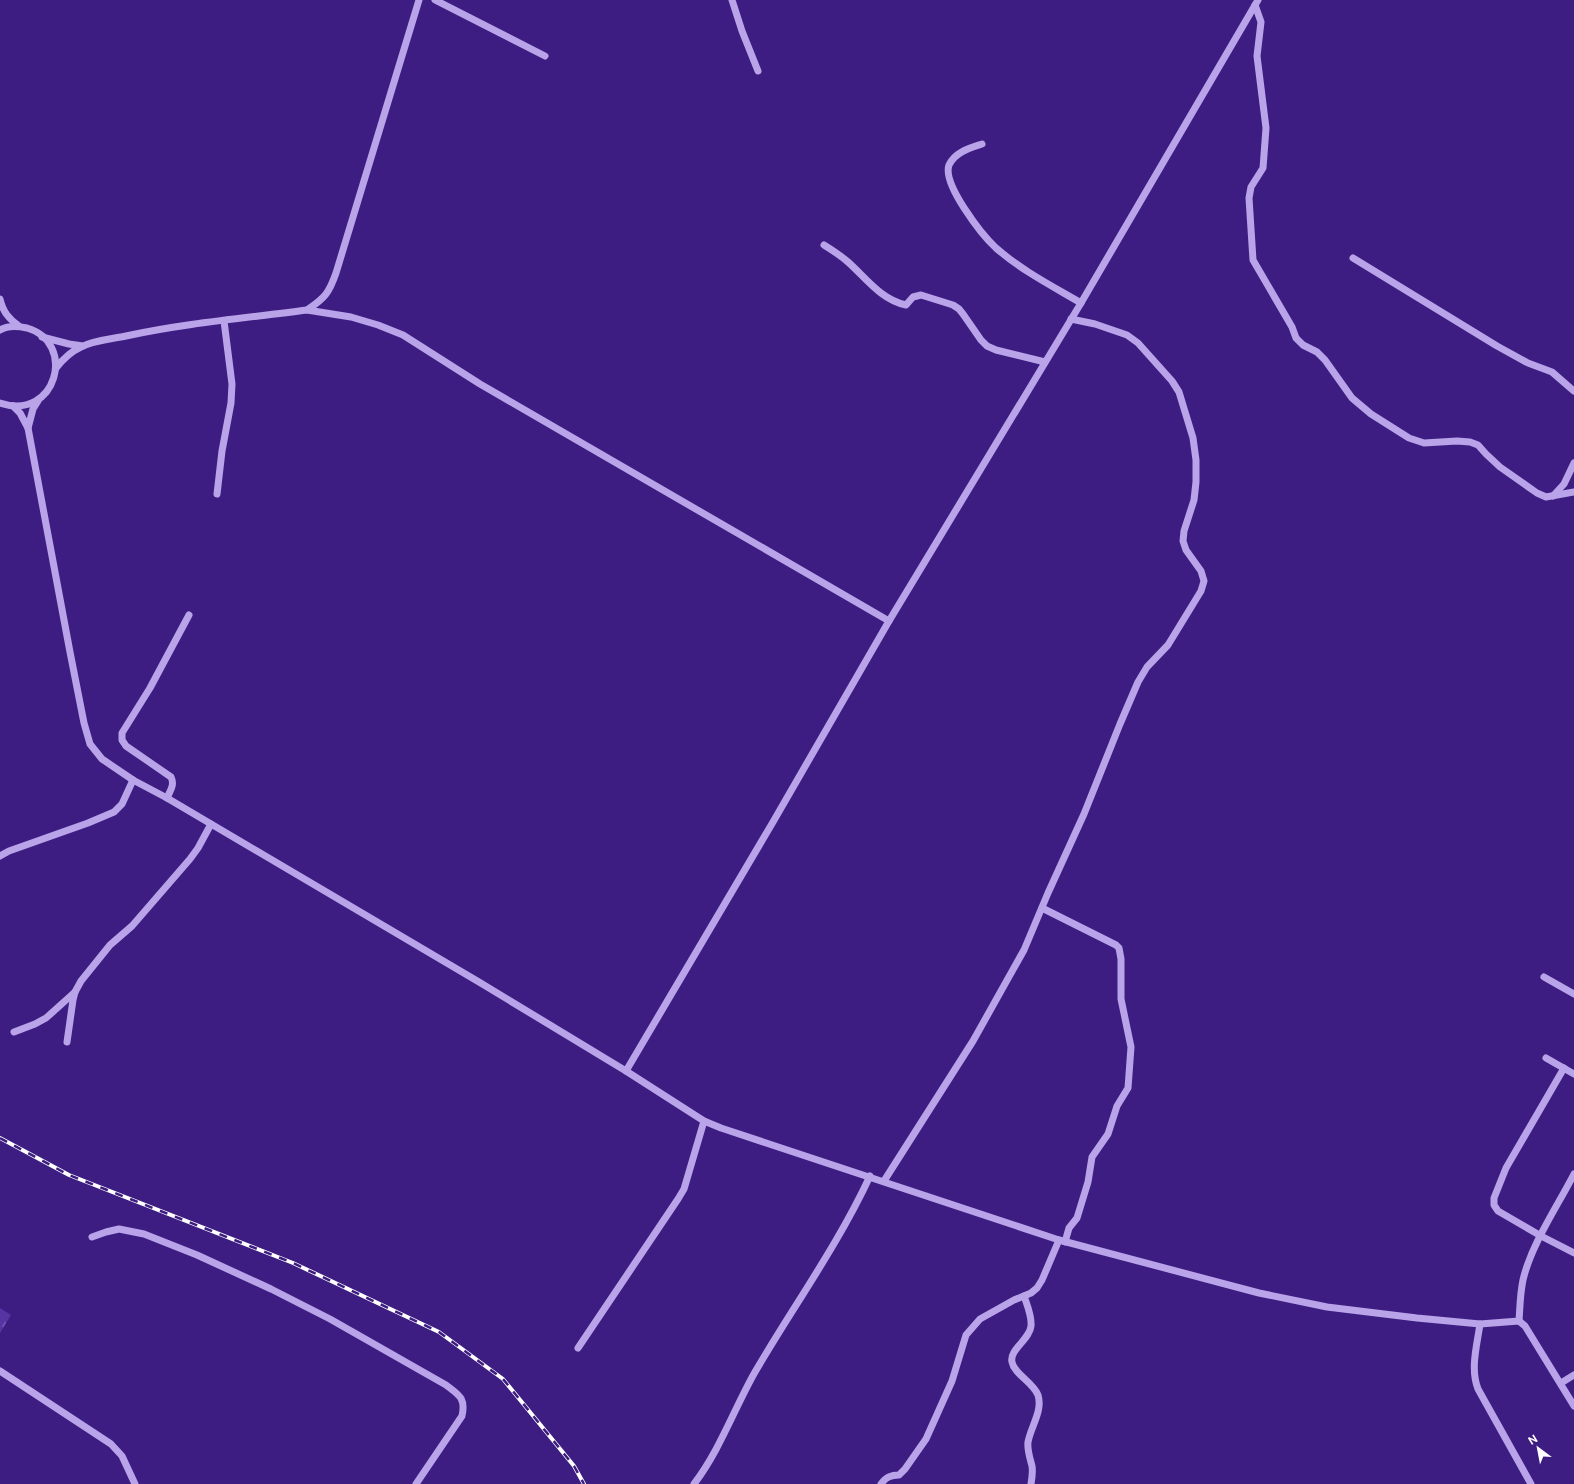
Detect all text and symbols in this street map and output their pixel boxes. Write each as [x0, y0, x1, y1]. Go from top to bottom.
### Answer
north arrow [1518, 1428, 1558, 1468]
text: N [1526, 1432, 1540, 1447]

